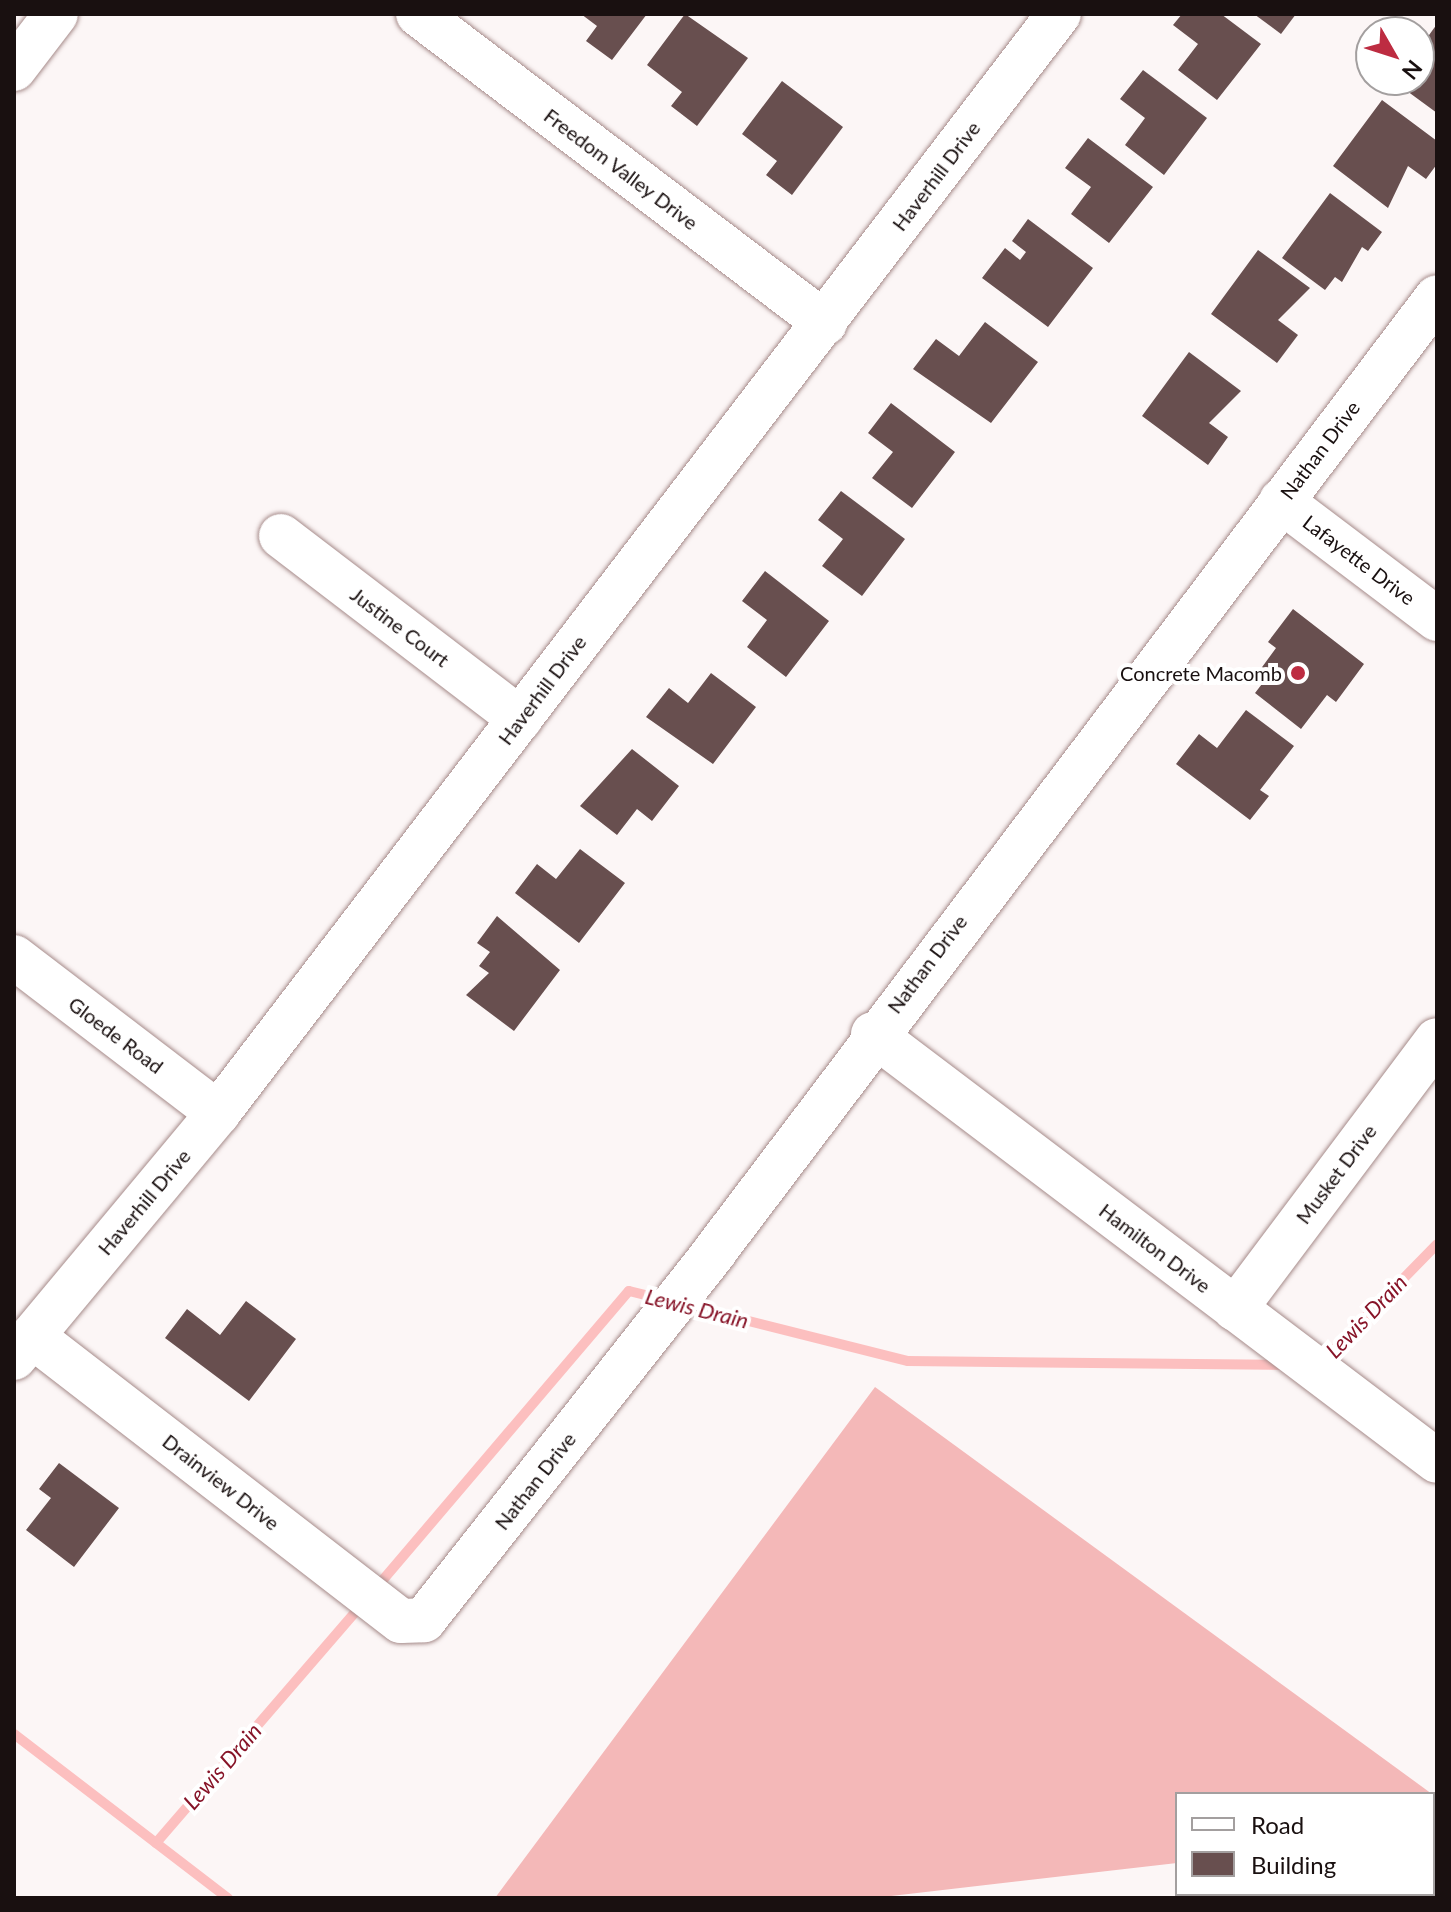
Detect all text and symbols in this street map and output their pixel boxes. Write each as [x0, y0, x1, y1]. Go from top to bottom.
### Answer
north arrow [1355, 16, 1435, 96]
text: N [1397, 55, 1428, 85]
street label: Freedom Valley Drive [539, 103, 703, 235]
street label: Haverhill Drive [887, 117, 985, 235]
street label: Nathan Drive [1275, 396, 1365, 504]
street label: Lafayette Drive [1298, 510, 1420, 610]
street label: Justine Court [346, 582, 454, 672]
street label: Haverhill Drive [493, 631, 591, 749]
place label: Concrete Macomb [1120, 661, 1282, 685]
marker: Concrete Macomb [1289, 664, 1307, 682]
street label: Nathan Drive [882, 910, 972, 1018]
street label: Gloede Road [64, 992, 168, 1078]
street label: Musket Drive [1291, 1120, 1381, 1228]
street label: Haverhill Drive [93, 1144, 195, 1260]
street label: Hamilton Drive [1095, 1198, 1215, 1298]
water label: Lewis Drain [1320, 1269, 1412, 1363]
water label: Lewis Drain [643, 1282, 751, 1334]
street label: Nathan Drive [490, 1428, 580, 1534]
street label: Drainview Drive [158, 1429, 284, 1535]
water label: Lewis Drain [177, 1718, 267, 1814]
legend [1175, 1792, 1435, 1896]
text: Road [1251, 1810, 1304, 1839]
text: Building [1251, 1850, 1336, 1879]

